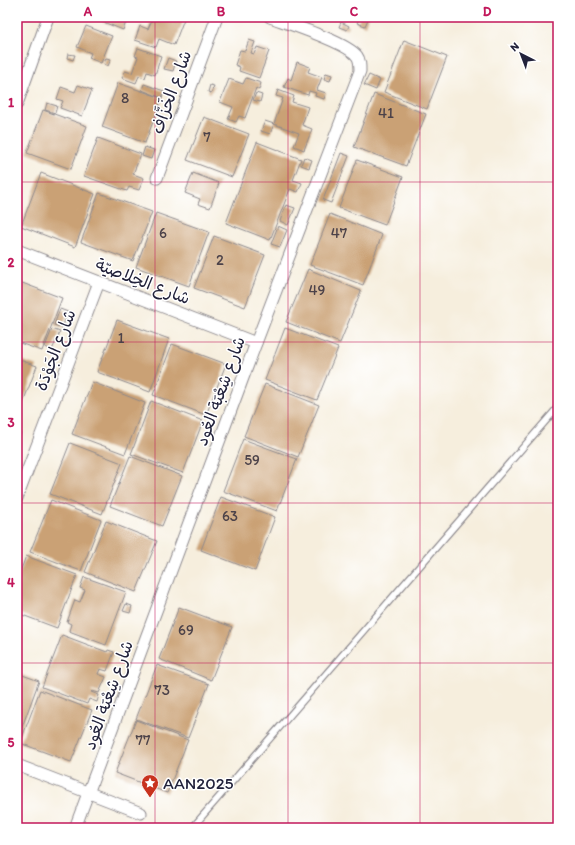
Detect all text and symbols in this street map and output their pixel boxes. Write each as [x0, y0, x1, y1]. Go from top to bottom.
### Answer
text: A [83, 4, 93, 19]
text: B [217, 4, 226, 19]
text: C [350, 4, 359, 19]
text: D [483, 4, 492, 19]
north arrow [501, 34, 541, 74]
text: N [508, 40, 522, 54]
street label: شارع الخَزَّاف [146, 48, 197, 137]
house number: 8 [121, 89, 129, 107]
text: 1 [8, 95, 14, 110]
house number: 41 [378, 104, 394, 122]
house number: 7 [203, 128, 211, 146]
house number: 6 [159, 224, 167, 242]
house number: 47 [331, 224, 348, 242]
house number: 2 [216, 251, 224, 269]
street label: شارع الخِلاصيّة [92, 254, 193, 310]
text: 2 [8, 255, 15, 270]
house number: 49 [309, 281, 326, 299]
street label: شارع الجَوْدَة [30, 307, 82, 394]
house number: 1 [118, 329, 125, 347]
street label: شارع شِعْبَة العُود [191, 334, 251, 449]
text: 3 [7, 415, 15, 430]
house number: 59 [244, 451, 260, 469]
house number: 63 [222, 507, 238, 525]
text: 4 [7, 575, 15, 590]
house number: 69 [178, 621, 194, 639]
street label: شارع شِعْبَة العُود [79, 638, 139, 753]
house number: 73 [154, 681, 170, 699]
house number: 77 [136, 731, 151, 749]
text: 5 [8, 735, 15, 750]
place icon: AAN2025 [140, 773, 160, 798]
place label: AAN2025 [163, 773, 234, 793]

